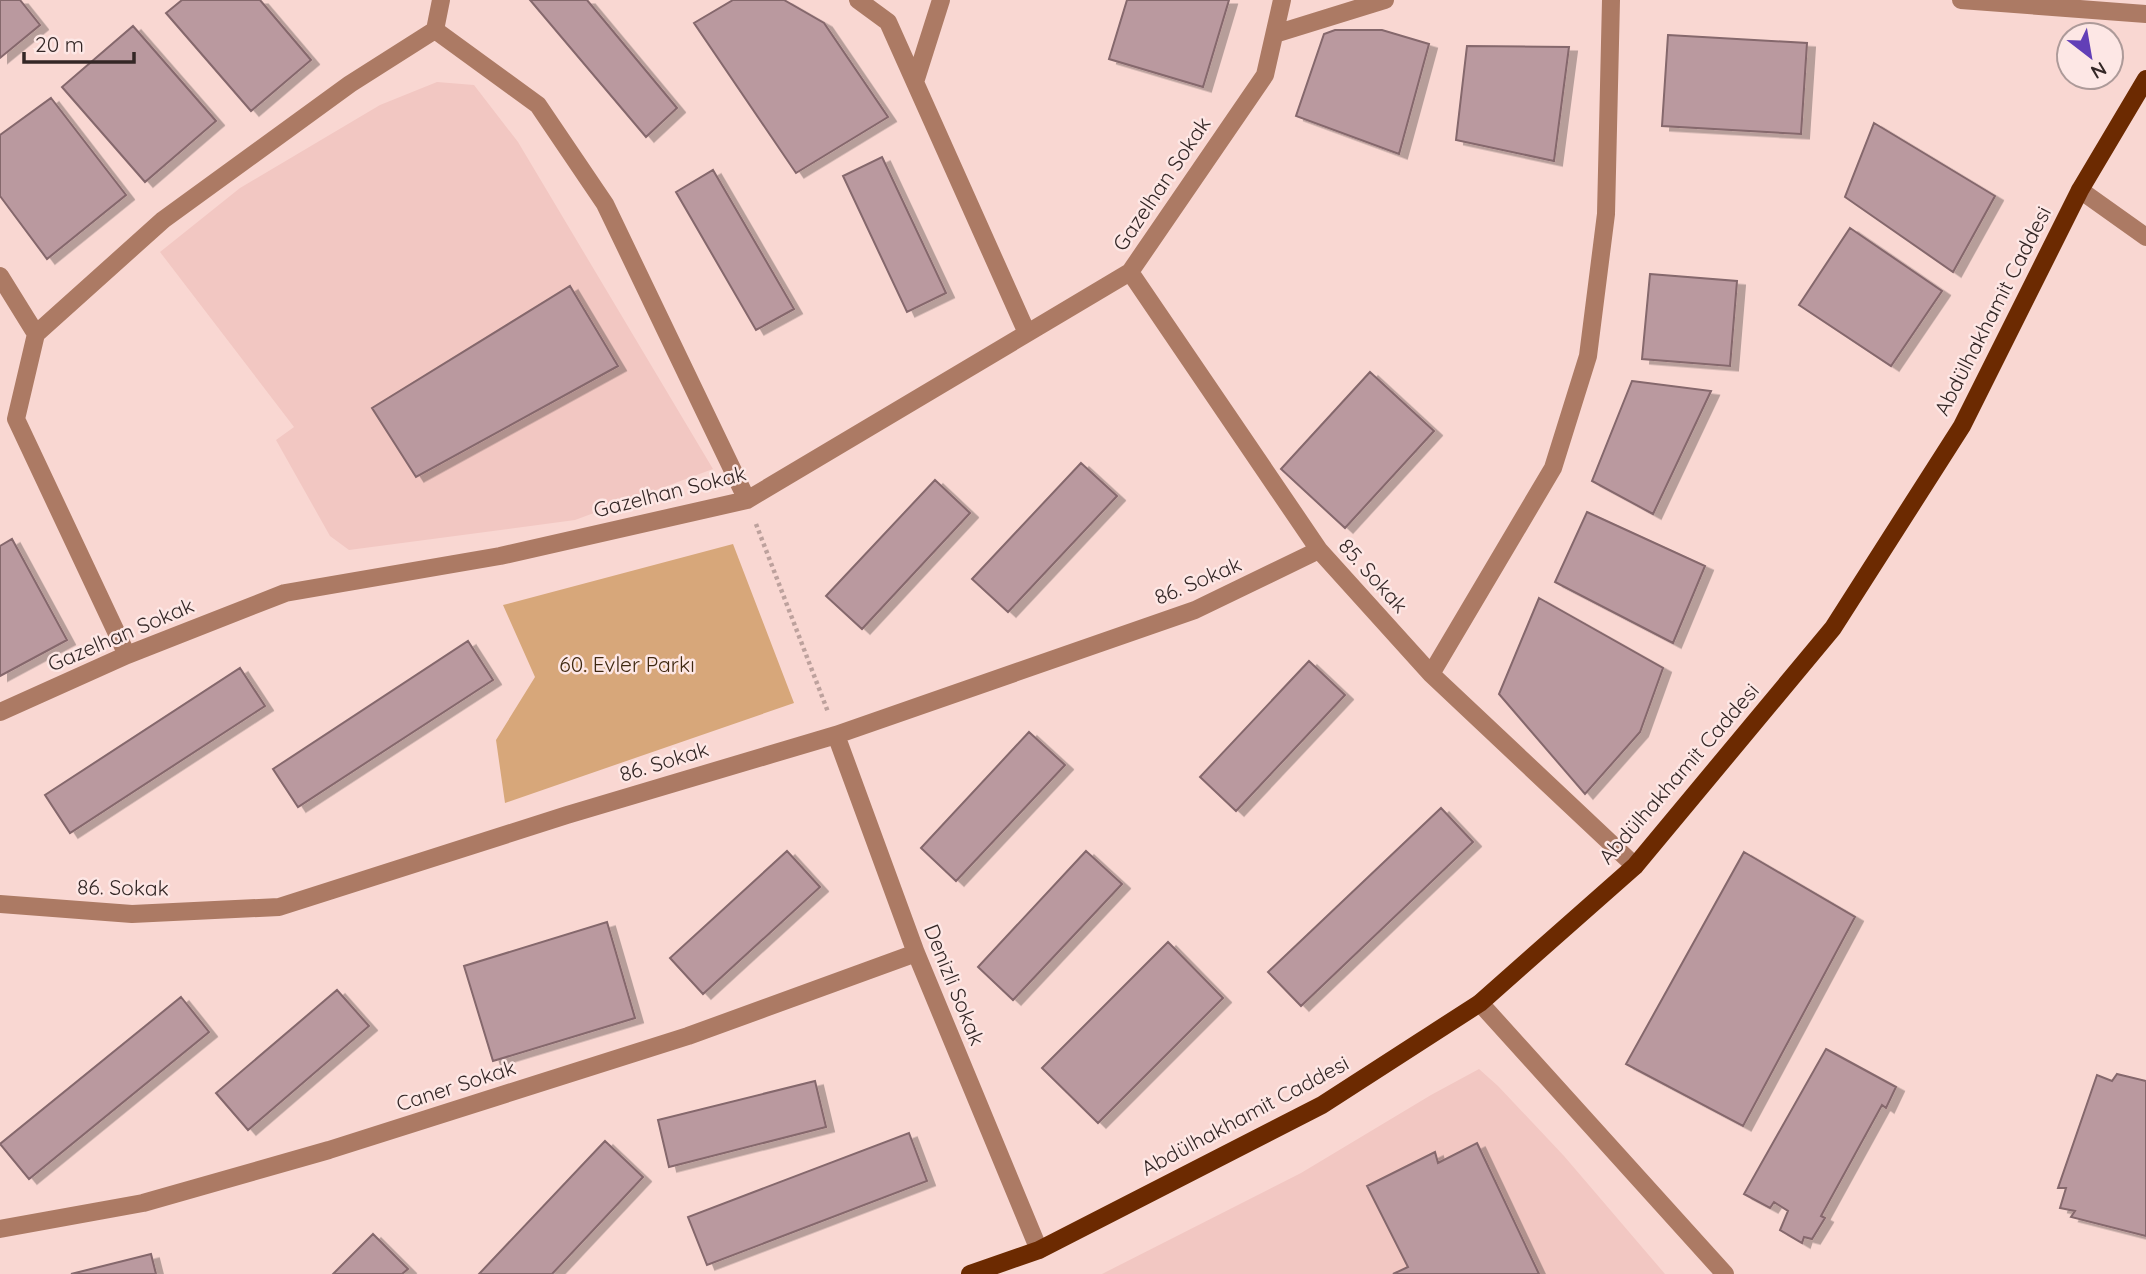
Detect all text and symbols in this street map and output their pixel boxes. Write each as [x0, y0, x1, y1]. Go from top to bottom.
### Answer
scale bar [24, 21, 135, 65]
north arrow [2055, 21, 2125, 91]
text: 20 m [35, 31, 84, 57]
text: N [2087, 57, 2111, 84]
street label: Gazelhan Sokak [1107, 111, 1216, 255]
street label: Abdülhakhamit Caddesi [1928, 202, 2056, 419]
street label: Gazelhan Sokak [591, 460, 749, 523]
street label: 85. Sokak [1334, 533, 1414, 618]
street label: 86. Sokak [1150, 550, 1245, 610]
street label: Gazelhan Sokak [44, 592, 198, 677]
park label: 60. Evler Parkı [559, 651, 695, 677]
street label: Abdülhakhamit Caddesi [1593, 678, 1764, 869]
street label: 86. Sokak [616, 735, 711, 787]
street label: 86. Sokak [77, 873, 169, 901]
street label: Denizli Sokak [919, 920, 991, 1049]
street label: Abdülhakhamit Caddesi [1136, 1049, 1353, 1181]
street label: Caner Sokak [393, 1054, 519, 1117]

